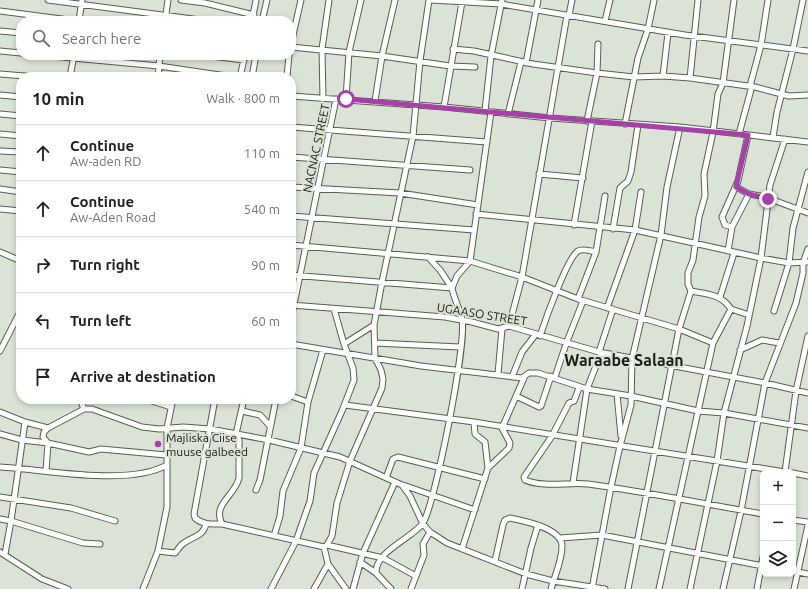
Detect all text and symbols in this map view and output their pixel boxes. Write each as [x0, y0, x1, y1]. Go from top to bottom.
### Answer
search box [16, 16, 296, 60]
icon: search [30, 27, 52, 49]
text: Search here [62, 30, 141, 47]
text: 10 min [32, 89, 85, 108]
route start [337, 90, 355, 108]
text: Walk · 800 m [206, 91, 280, 105]
street label: NACNAC STREET [300, 102, 332, 194]
text: Continue [70, 137, 134, 154]
icon: ahead [32, 142, 54, 164]
text: 110 m [244, 146, 280, 160]
text: Aw-aden RD [70, 154, 141, 168]
route end [759, 190, 777, 208]
text: Continue [70, 193, 134, 210]
icon: ahead [32, 198, 54, 220]
text: 540 m [244, 202, 280, 216]
text: Aw-Aden Road [70, 210, 156, 224]
icon: right [32, 254, 54, 276]
text: Turn right [70, 256, 140, 273]
text: 90 m [251, 258, 280, 272]
street label: UGAASO STREET [436, 300, 528, 328]
icon: left [32, 310, 54, 332]
text: Turn left [70, 312, 131, 329]
text: 60 m [251, 314, 280, 328]
district label: Waraabe Salaan [564, 351, 684, 369]
icon: arrive [32, 366, 54, 388]
text: Arrive at destination [70, 368, 216, 385]
place label: Majliska Ciise muuse galbeed [166, 431, 248, 458]
marker: Majliska Ciise muuse galbeed [153, 439, 163, 449]
map controls [760, 469, 796, 577]
button: + [760, 469, 796, 505]
button: − [760, 505, 796, 541]
button: layers [760, 541, 796, 577]

